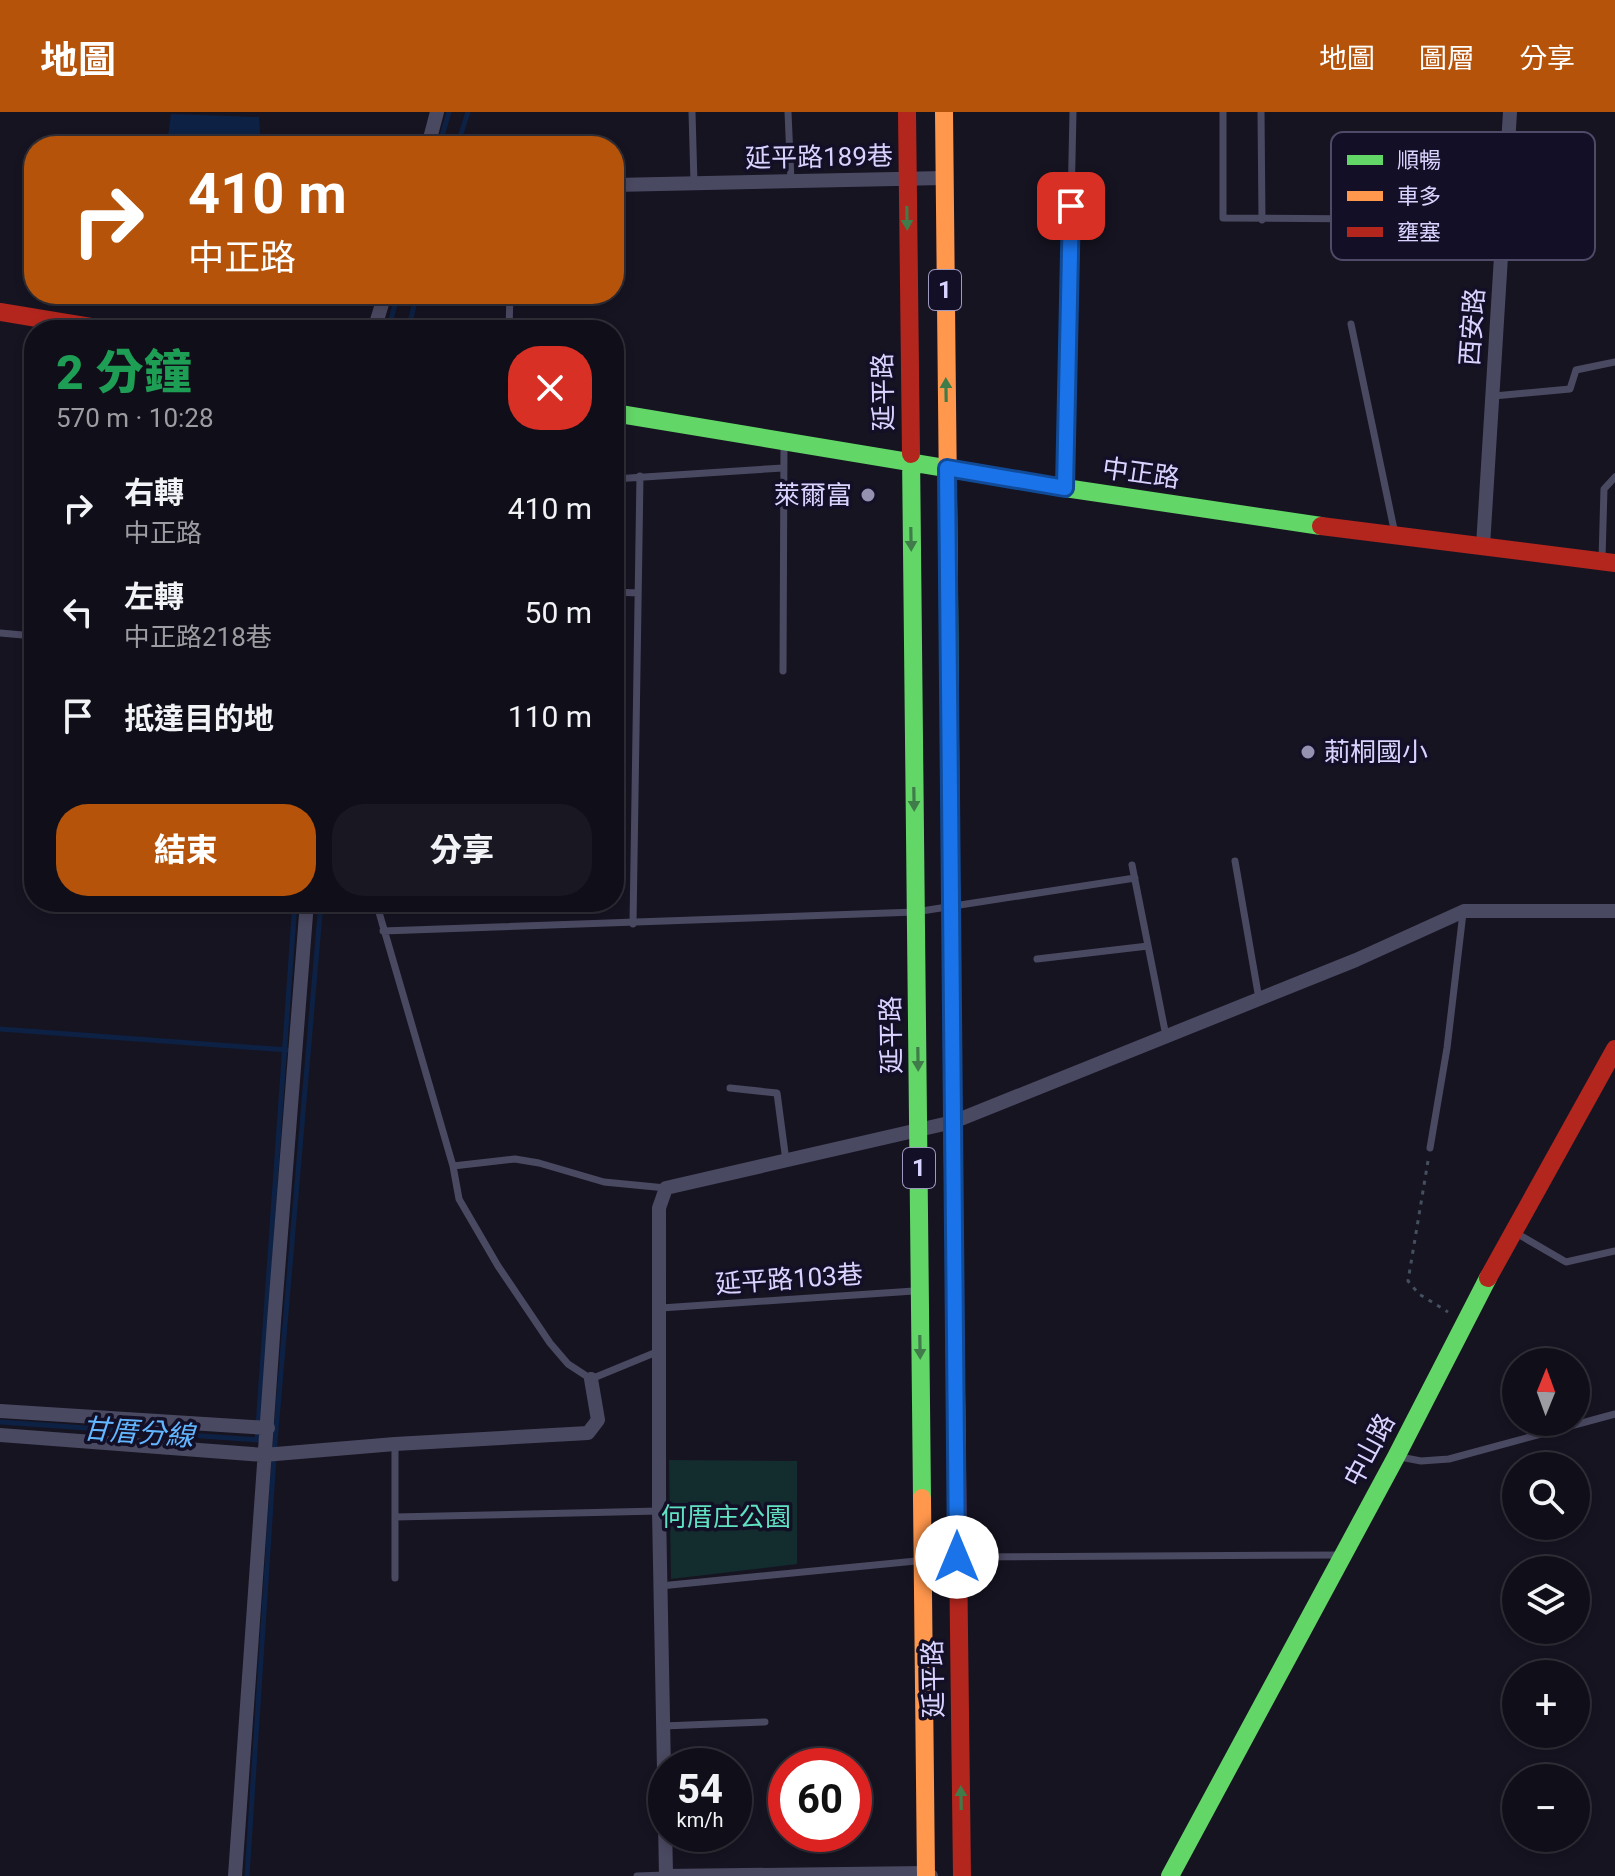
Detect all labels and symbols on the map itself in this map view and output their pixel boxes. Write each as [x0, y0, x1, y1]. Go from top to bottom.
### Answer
legend [1331, 132, 1595, 260]
street label: 延平路189巷 [745, 141, 893, 173]
text: 順暢 [1397, 148, 1441, 173]
pin [1037, 172, 1105, 240]
text: 車多 [1397, 184, 1441, 209]
one-way arrow [901, 206, 913, 231]
text: 壅塞 [1397, 220, 1441, 245]
road number: 1 [929, 270, 961, 310]
street label: 西安路 [1454, 287, 1490, 367]
street label: 延平路 [867, 353, 899, 431]
one-way arrow [940, 377, 952, 402]
street label: 中正路 [1100, 453, 1182, 493]
place label: 萊爾富 [774, 480, 852, 510]
marker: 萊爾富 [859, 486, 877, 504]
one-way arrow [905, 527, 917, 552]
place label: 莿桐國小 [1324, 737, 1428, 767]
marker: 莿桐國小 [1299, 743, 1317, 761]
one-way arrow [907, 787, 920, 812]
street label: 延平路 [875, 996, 907, 1074]
one-way arrow [911, 1047, 924, 1072]
road number: 1 [903, 1148, 935, 1188]
street label: 延平路103巷 [714, 1259, 864, 1299]
one-way arrow [914, 1335, 926, 1360]
north arrow [1502, 1348, 1590, 1436]
street label: 中山路 [1337, 1409, 1401, 1491]
water label: 甘厝分線 [81, 1412, 198, 1453]
park label: 何厝庄公園 [661, 1502, 791, 1532]
position arrow [915, 1515, 999, 1599]
street label: 延平路 [917, 1640, 949, 1718]
speed limit sign: 60 [768, 1748, 872, 1852]
one-way arrow [955, 1785, 967, 1810]

